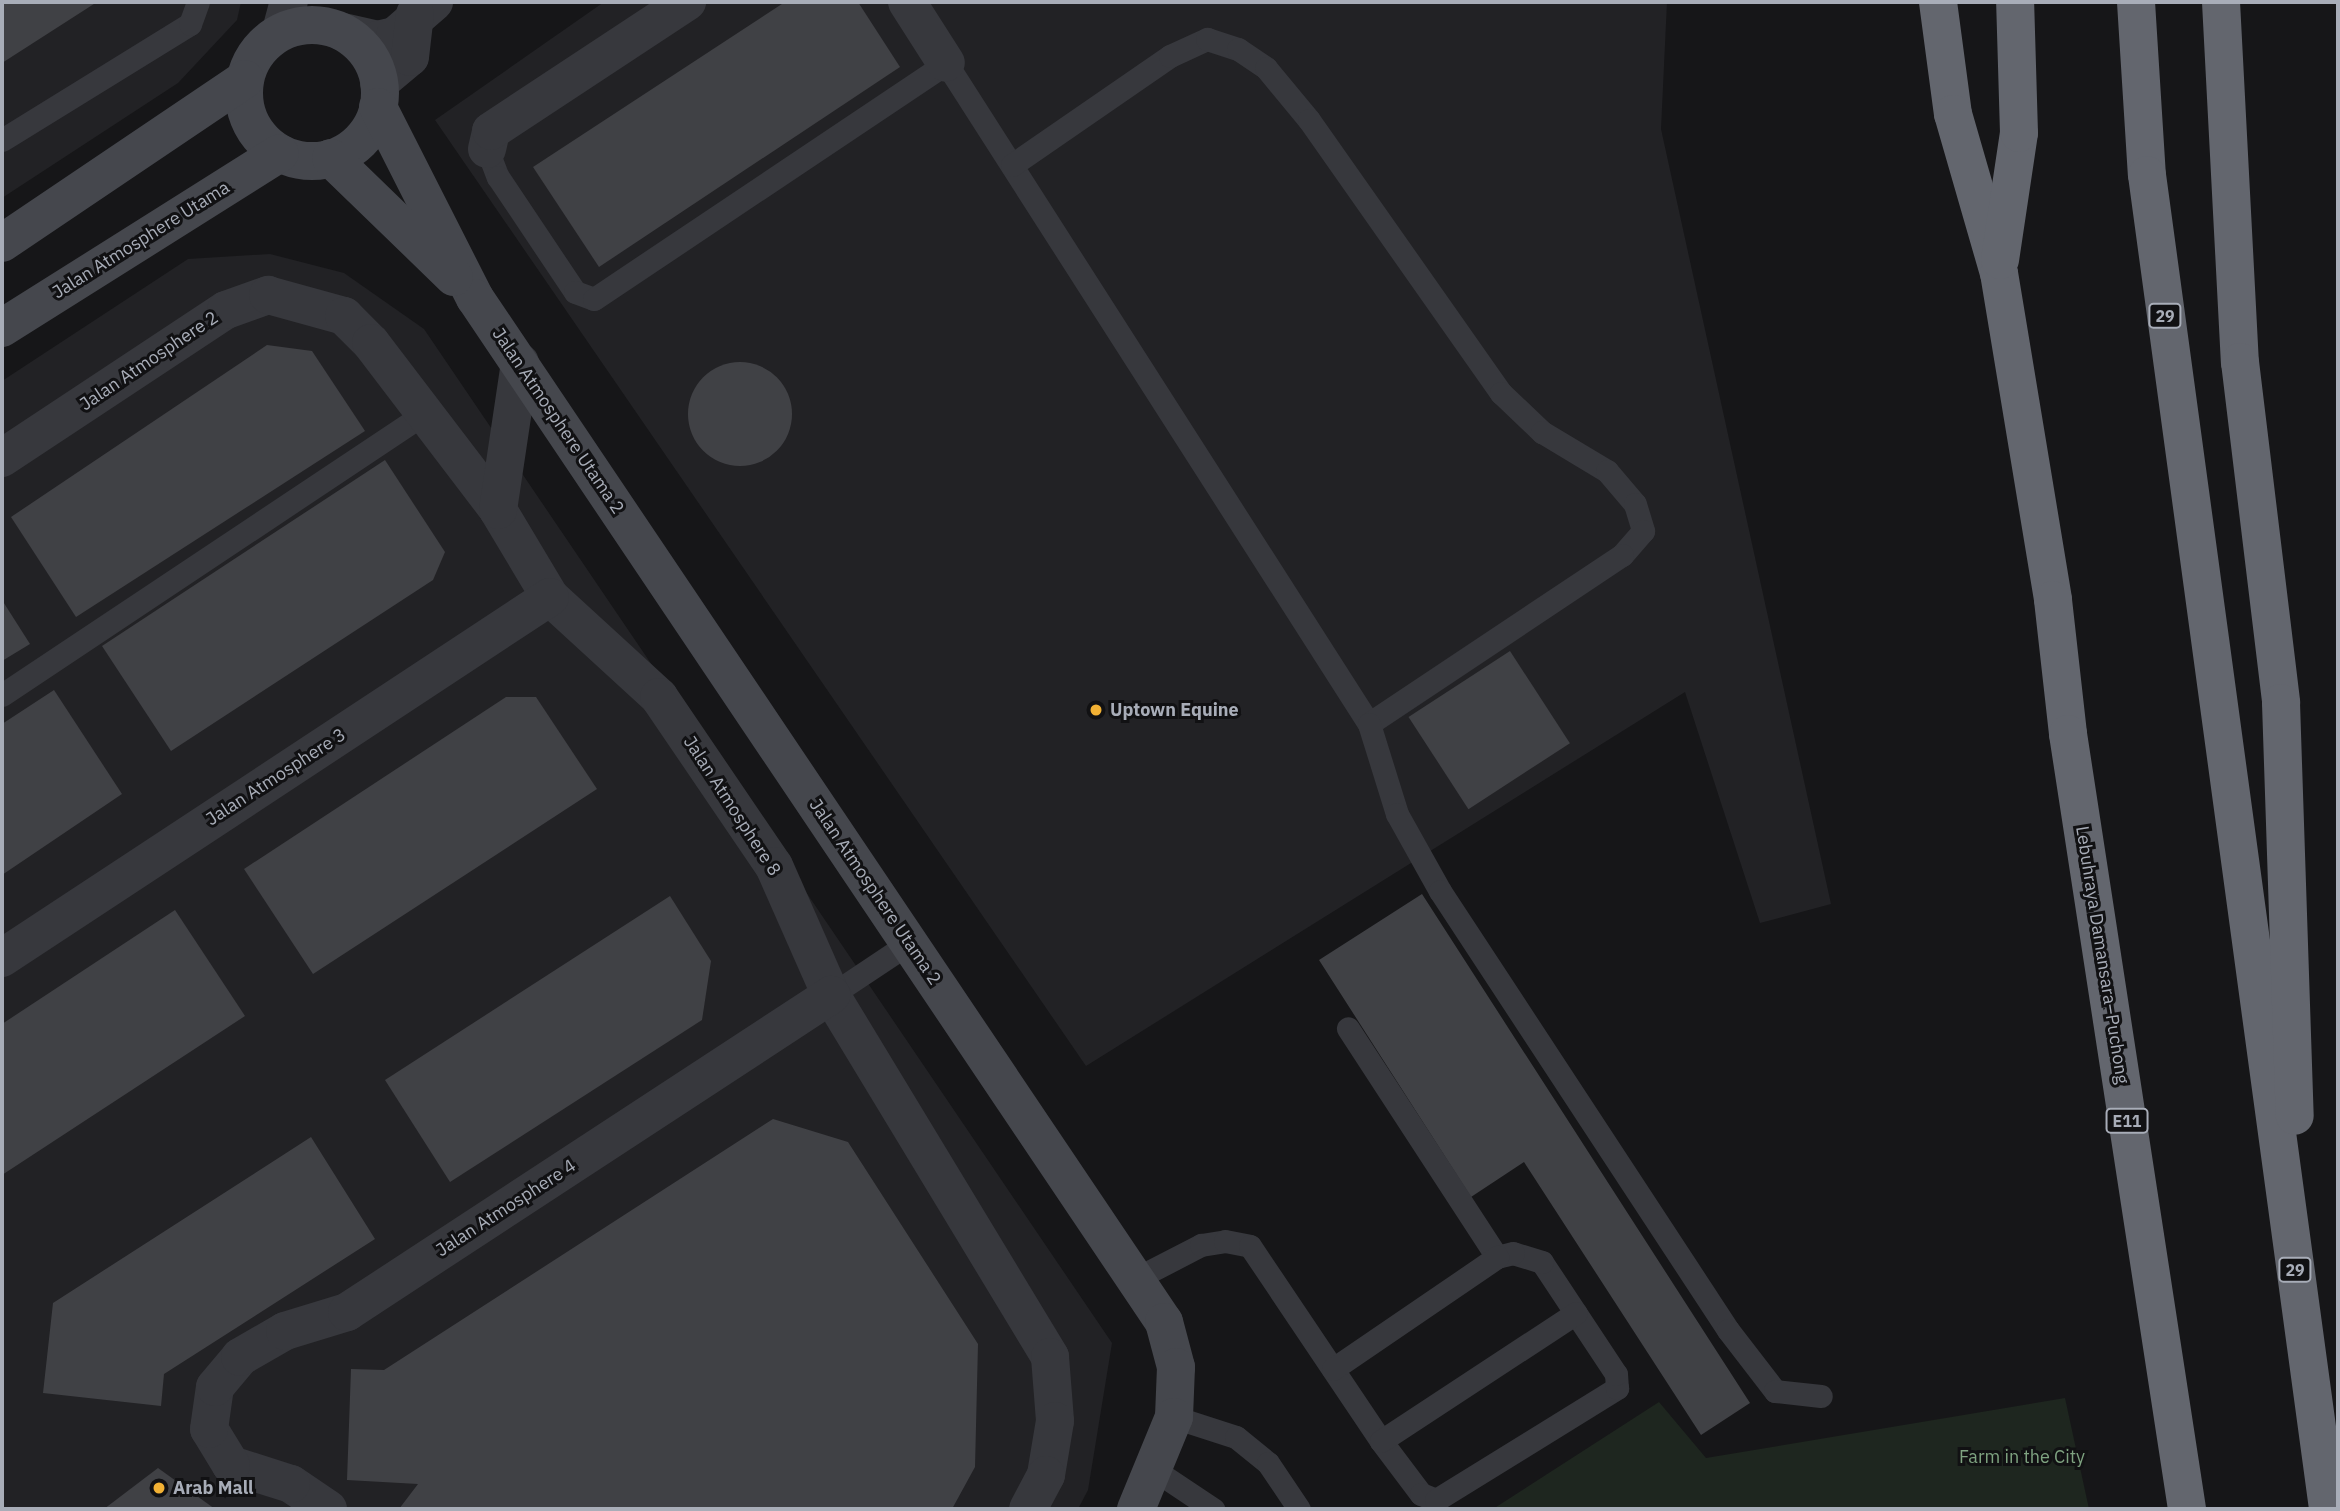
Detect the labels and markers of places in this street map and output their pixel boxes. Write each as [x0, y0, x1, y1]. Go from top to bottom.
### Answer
place label: Uptown Equine [1110, 699, 1239, 721]
marker: Uptown Equine [1088, 702, 1104, 718]
place label: Arab Mall [173, 1477, 254, 1499]
marker: Arab Mall [151, 1480, 167, 1496]

